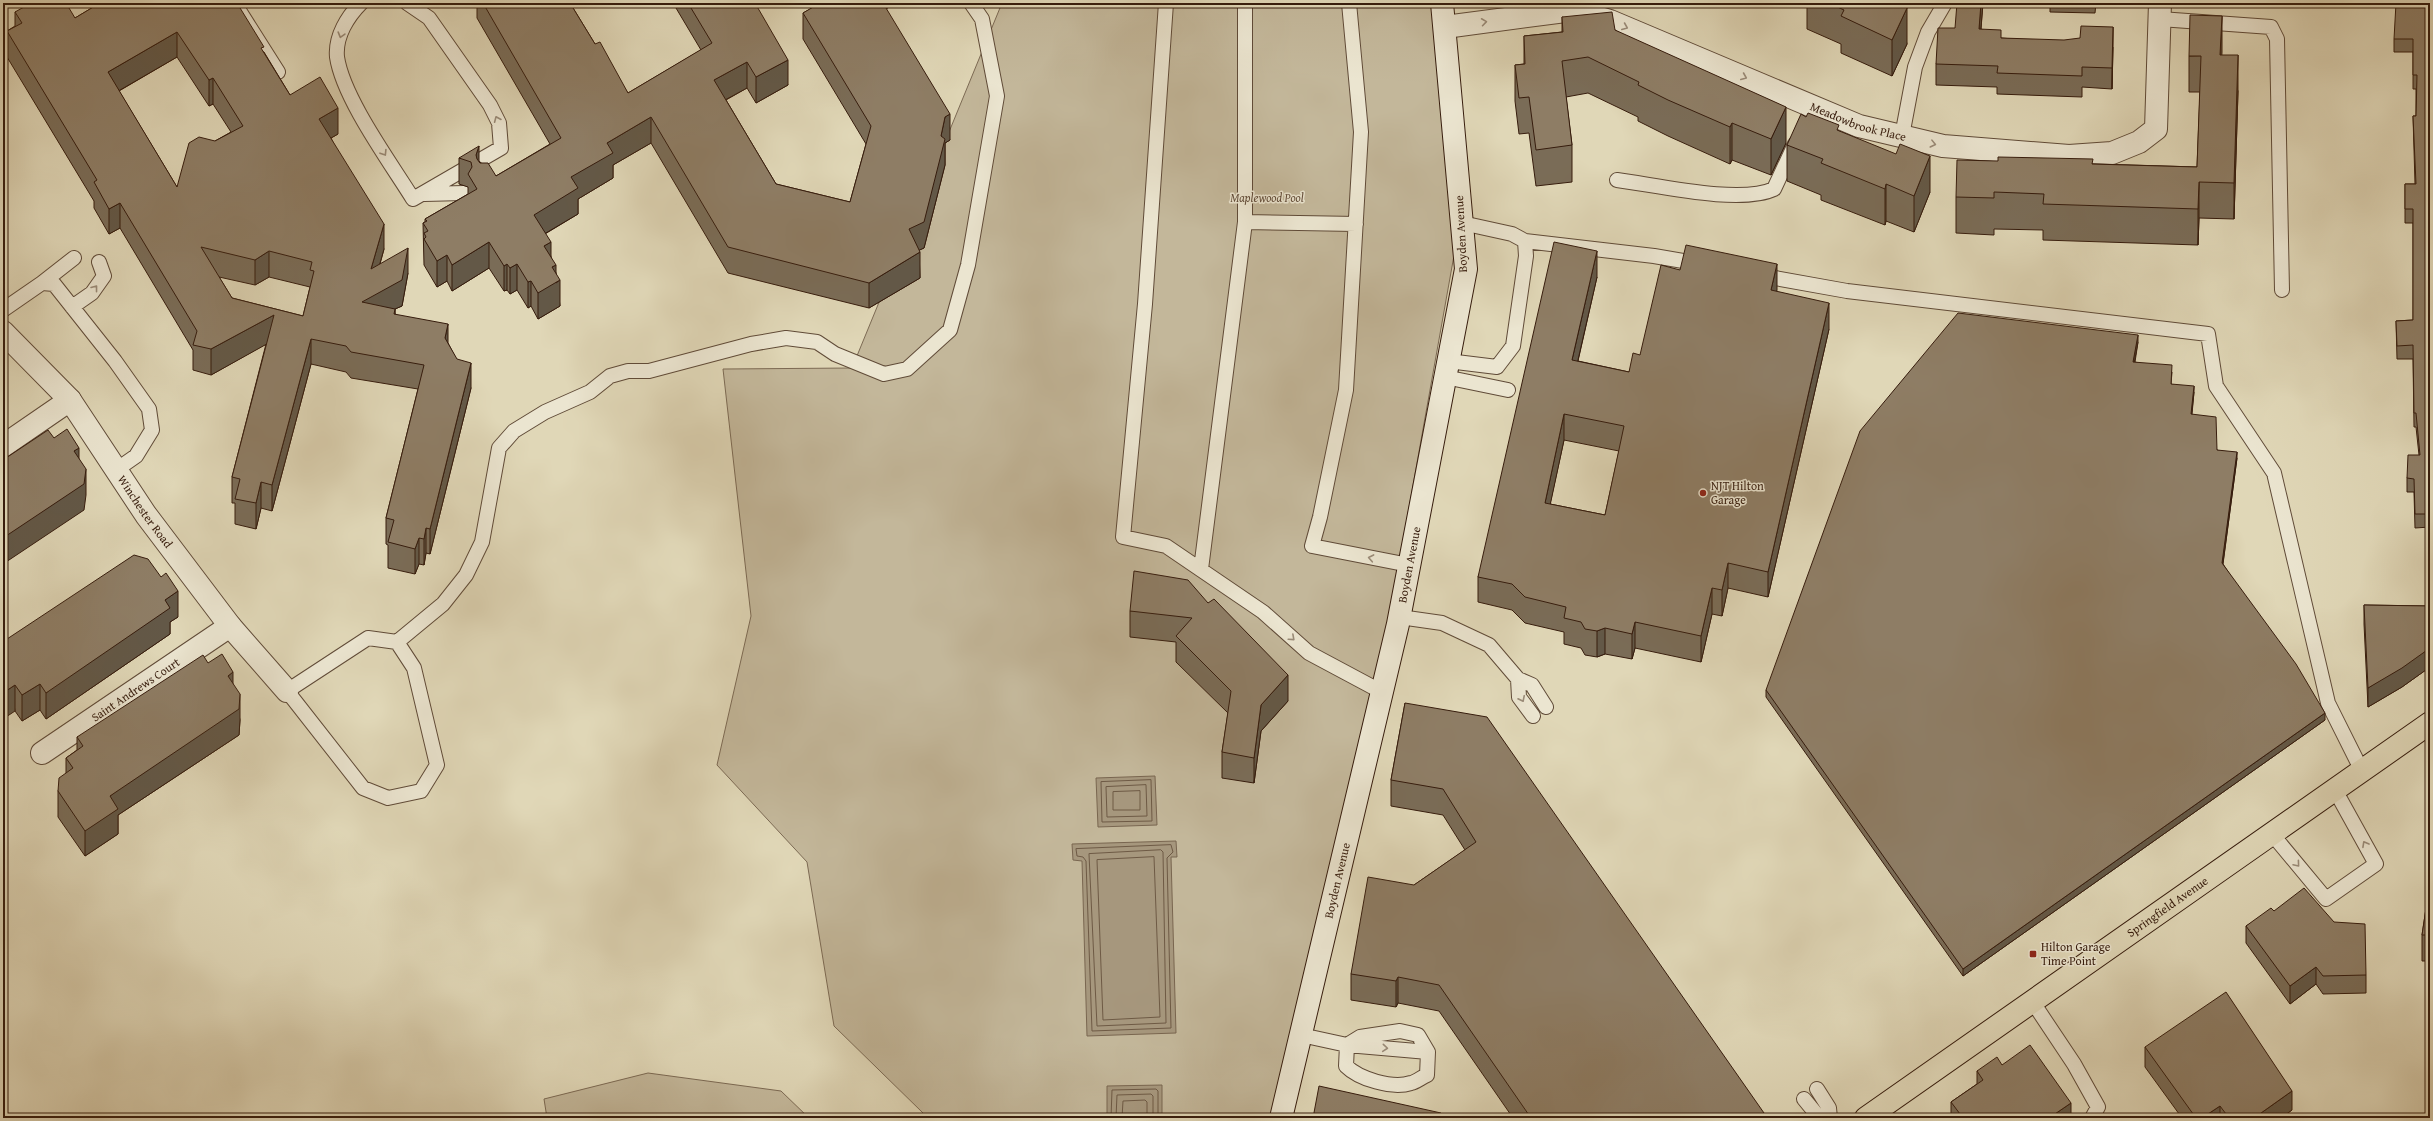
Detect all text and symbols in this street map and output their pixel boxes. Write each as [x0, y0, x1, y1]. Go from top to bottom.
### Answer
one-way arrow [1481, 18, 1487, 27]
one-way arrow [1620, 22, 1628, 30]
one-way arrow [337, 32, 346, 39]
one-way arrow [1741, 73, 1748, 81]
street label: Meadowbrook Place [1808, 97, 1908, 145]
one-way arrow [494, 116, 502, 124]
one-way arrow [1929, 139, 1936, 147]
one-way arrow [380, 149, 387, 156]
park label: Maplewood Pool [1230, 189, 1304, 206]
street label: Boyden Avenue [1450, 195, 1471, 273]
one-way arrow [90, 285, 97, 292]
street label: Winchester Road [114, 472, 177, 552]
place label: NJT Hilton Garage [1711, 477, 1764, 508]
marker: NJT Hilton Garage [1698, 488, 1708, 498]
street label: Boyden Avenue [1393, 525, 1425, 604]
one-way arrow [1368, 554, 1374, 562]
one-way arrow [1287, 633, 1295, 641]
street label: Saint Andrews Court [88, 653, 184, 725]
one-way arrow [1517, 695, 1525, 702]
street label: Boyden Avenue [1320, 841, 1354, 920]
one-way arrow [2362, 841, 2369, 848]
one-way arrow [2292, 859, 2299, 866]
street label: Springfield Avenue [2123, 872, 2211, 941]
place label: Hilton Garage Time Point [2041, 938, 2111, 969]
marker: Hilton Garage Time Point [2028, 949, 2038, 959]
one-way arrow [1382, 1044, 1388, 1053]

